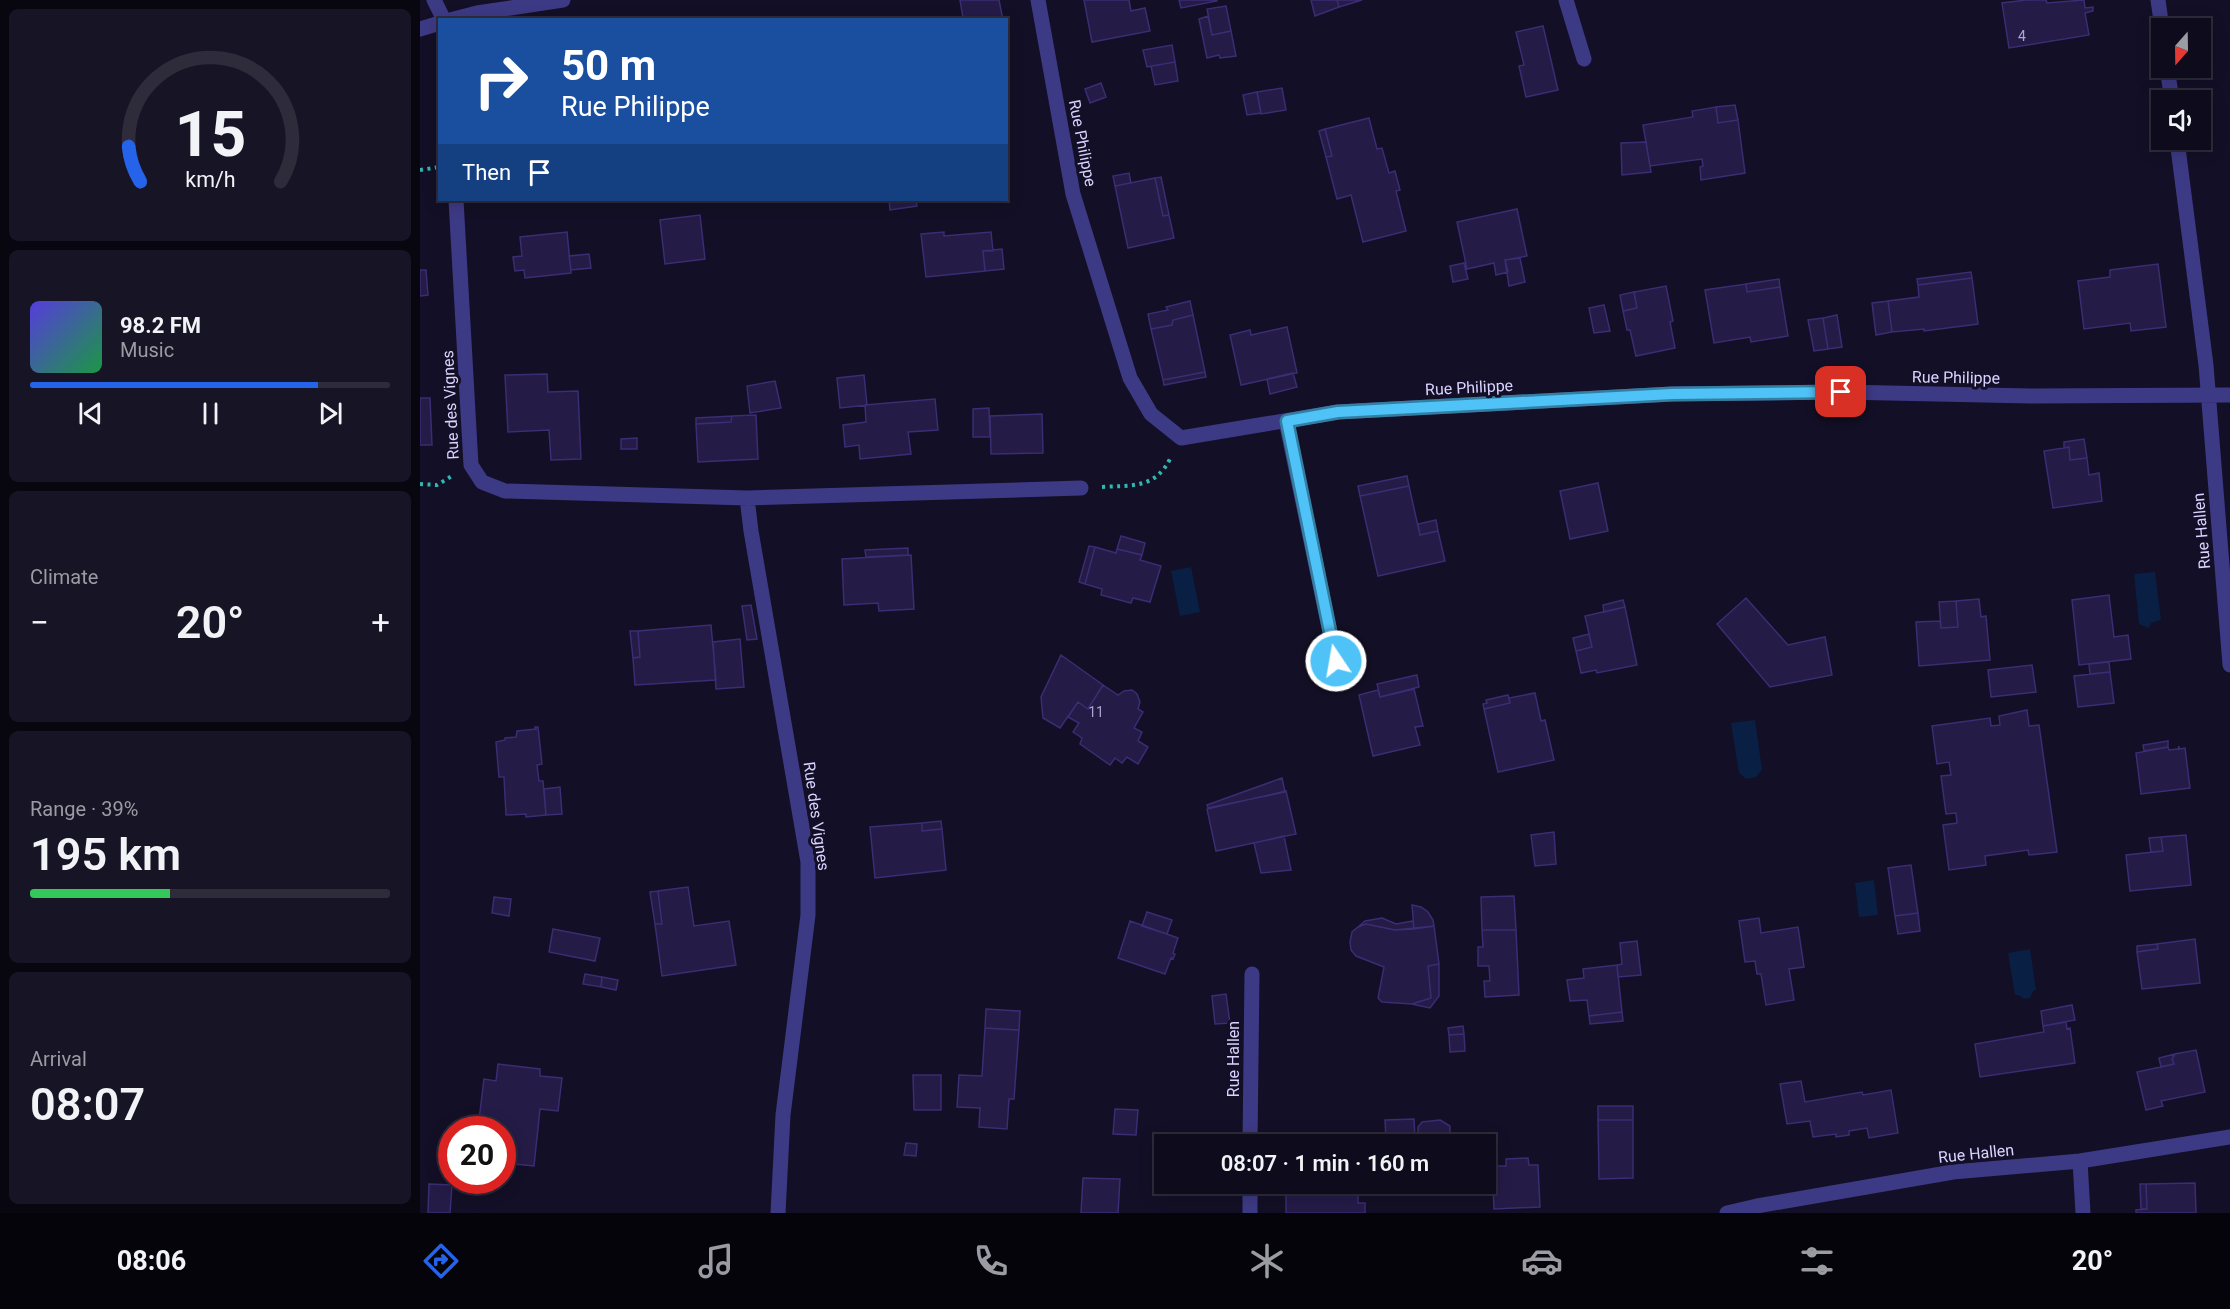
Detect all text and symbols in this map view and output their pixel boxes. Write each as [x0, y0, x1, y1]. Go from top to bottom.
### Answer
north arrow [2151, 18, 2211, 78]
map controls [2151, 18, 2211, 150]
house number: 4 [2018, 28, 2026, 44]
text: 50 m [561, 41, 656, 90]
icon: right [462, 42, 540, 120]
button: sound [2151, 90, 2211, 150]
text: Rue Philippe [561, 91, 710, 123]
text: 15 [174, 98, 246, 171]
street label: Rue Philippe [1065, 98, 1100, 188]
icon: arrive [523, 156, 556, 189]
text: Then [462, 160, 511, 185]
text: km/h [185, 167, 235, 192]
text: 98.2 FM [120, 313, 201, 338]
text: Music [120, 338, 174, 362]
street label: Rue des Vignes [438, 350, 463, 460]
pin [1815, 366, 1866, 417]
street label: Rue Philippe [1912, 367, 2000, 388]
icon: arrive [1824, 375, 1857, 408]
street label: Rue Philippe [1425, 376, 1514, 399]
icon: previous [74, 397, 107, 430]
icon: pause [194, 397, 227, 430]
icon: next [314, 397, 347, 430]
street label: Rue Hallen [2189, 492, 2214, 570]
text: Climate [30, 565, 98, 589]
text: 20° [176, 596, 244, 649]
text: − [30, 603, 49, 642]
text: + [371, 603, 390, 642]
position arrow [1304, 629, 1368, 693]
house number: 11 [1088, 704, 1104, 720]
street label: Rue des Vignes [799, 761, 834, 872]
text: Range · 39% [30, 797, 138, 821]
text: 195 km [30, 828, 181, 881]
street label: Rue Hallen [1224, 1021, 1243, 1097]
text: Arrival [30, 1047, 87, 1071]
text: 08:07 [30, 1078, 145, 1131]
speed limit sign: 20 [438, 1116, 516, 1194]
street label: Rue Hallen [1937, 1140, 2015, 1167]
text: 08:07 · 1 min · 160 m [1221, 1151, 1429, 1176]
icon: directions [420, 1240, 462, 1282]
icon: music [695, 1240, 737, 1282]
icon: phone [970, 1240, 1012, 1282]
icon: climate [1246, 1240, 1288, 1282]
icon: car [1521, 1240, 1563, 1282]
icon: filters [1796, 1240, 1838, 1282]
text: 08:06 [117, 1245, 186, 1277]
text: 20° [2072, 1245, 2113, 1277]

